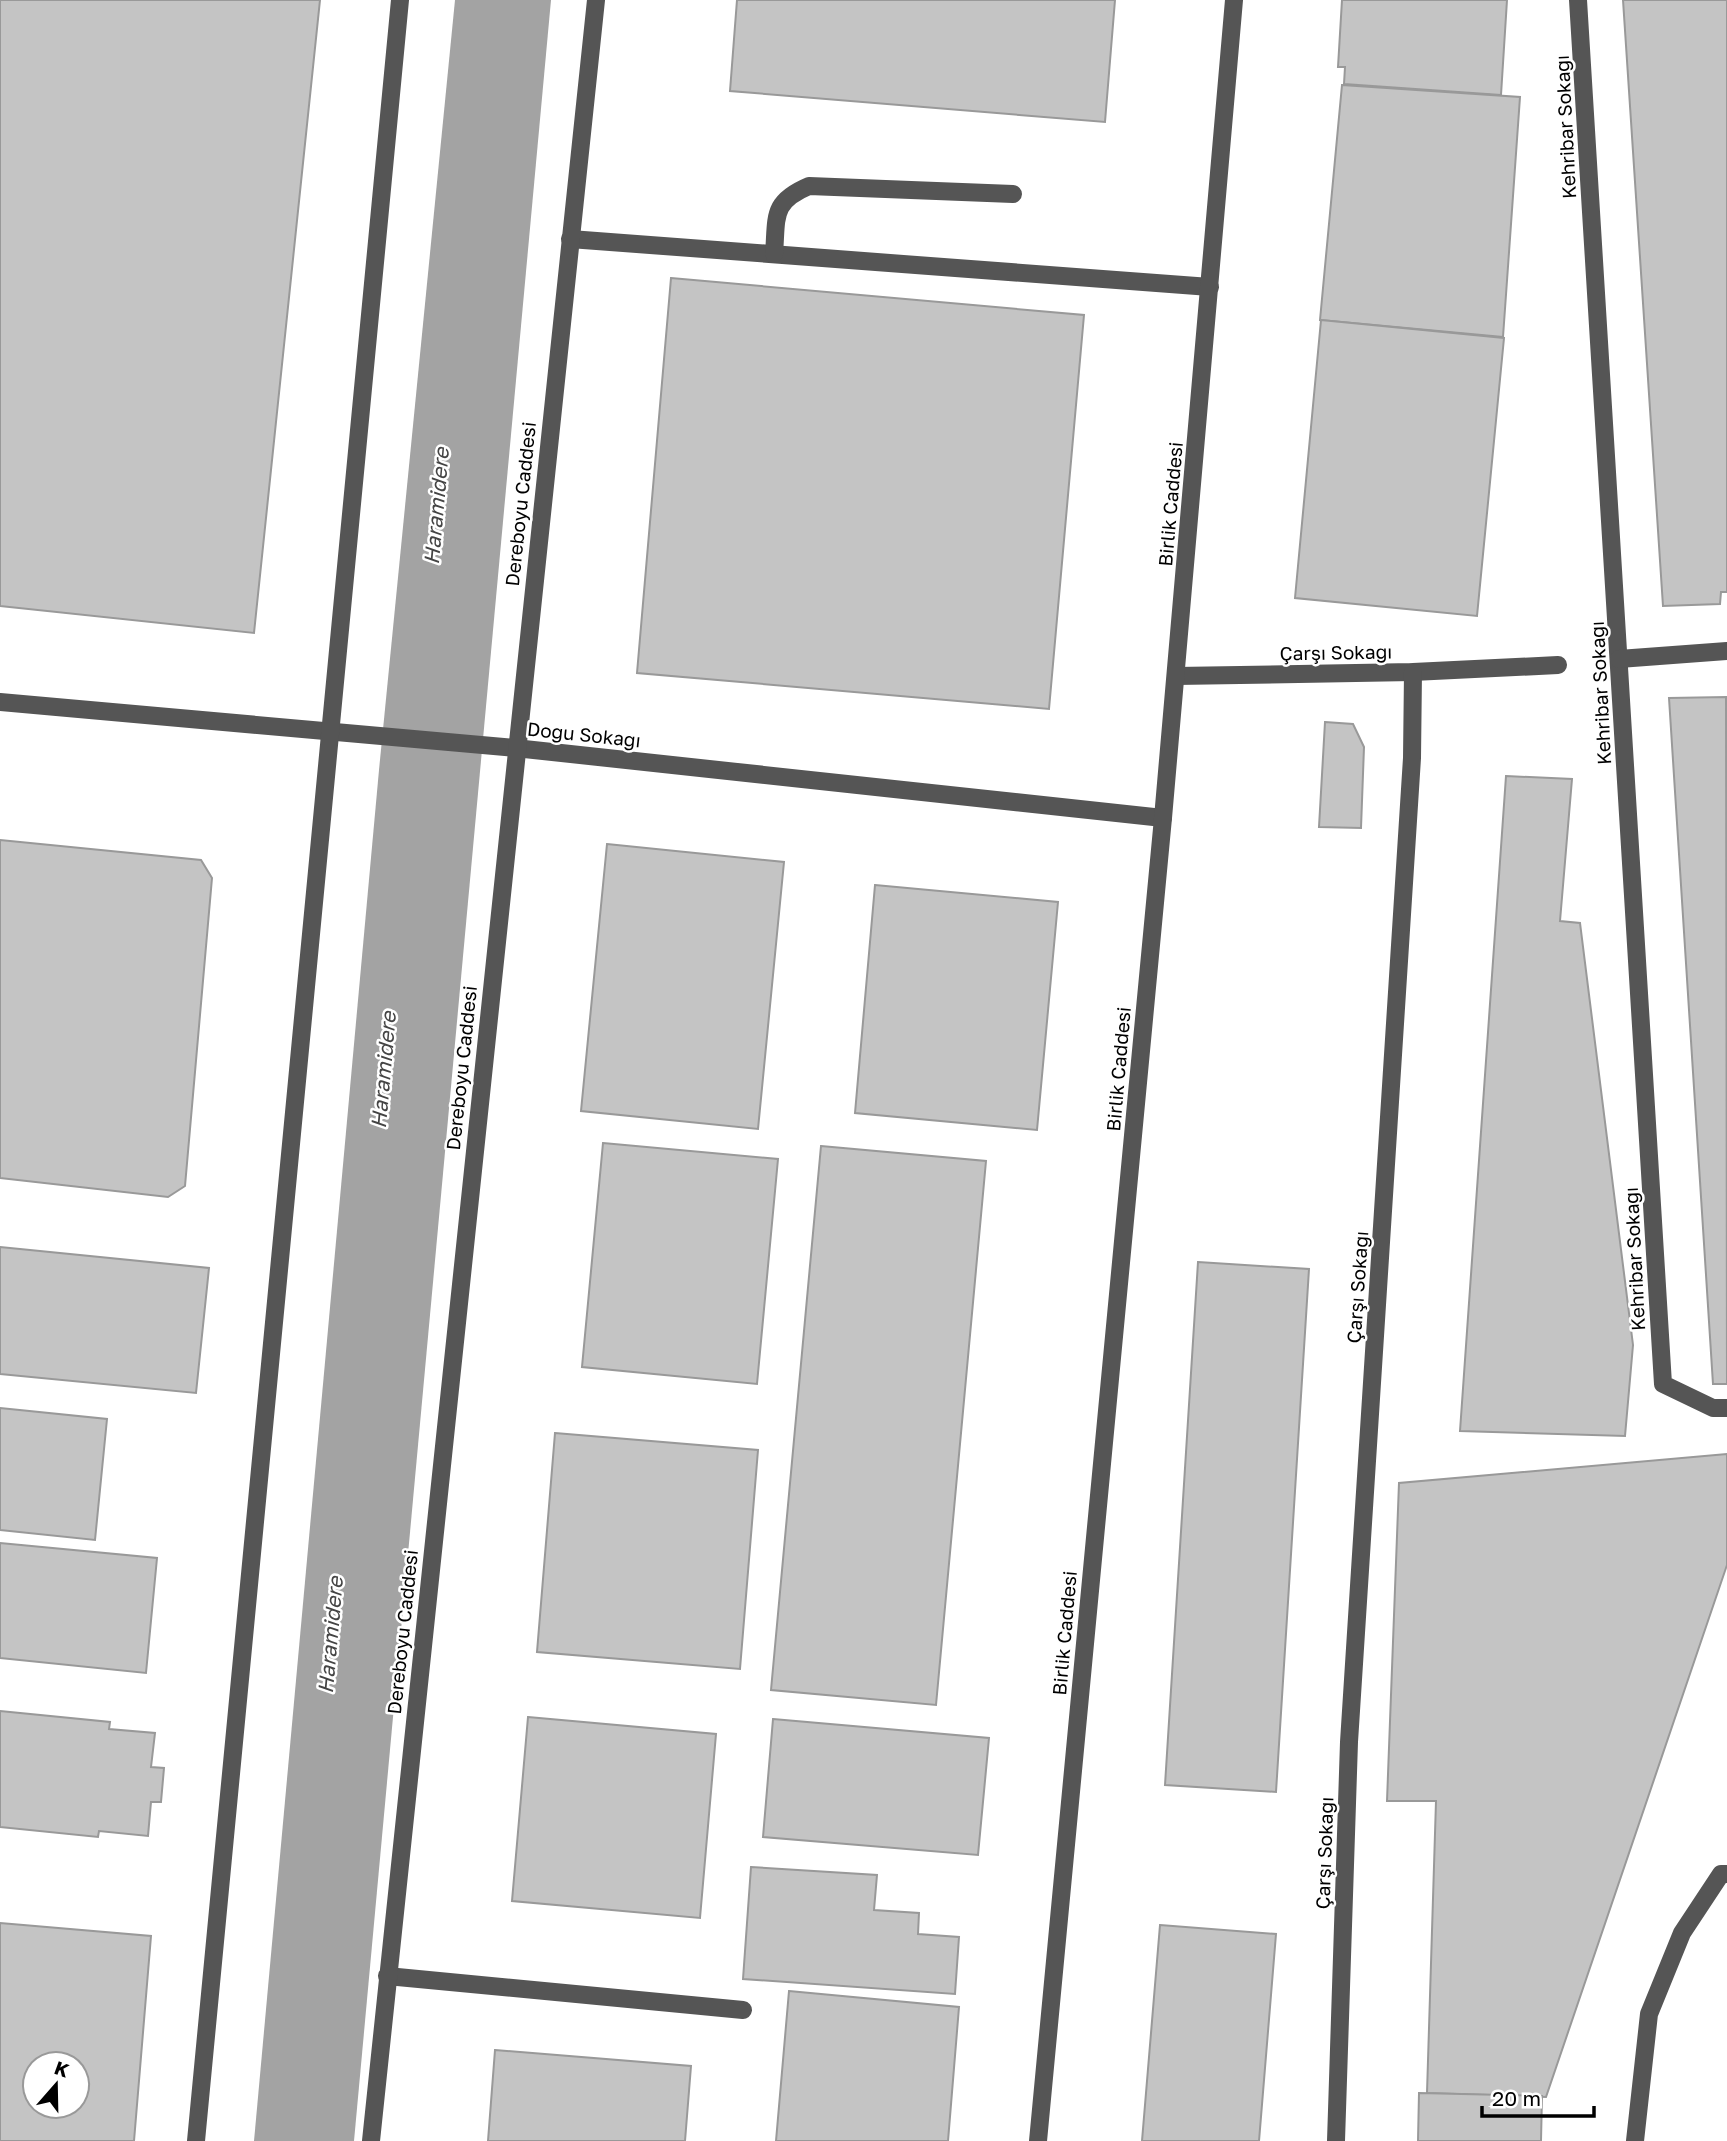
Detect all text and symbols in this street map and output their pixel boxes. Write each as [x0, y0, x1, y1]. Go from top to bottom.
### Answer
street label: Kehribar Sokağı [1550, 54, 1580, 200]
street label: Dereboyu Caddesi [500, 421, 540, 587]
street label: Birlik Caddesi [1153, 441, 1187, 567]
water label: Haramidere [418, 445, 454, 565]
street label: Kehribar Sokağı [1585, 620, 1615, 766]
street label: Çarşı Sokağı [1280, 640, 1392, 664]
street label: Doğu Sokağı [526, 717, 642, 751]
street label: Dereboyu Caddesi [441, 985, 481, 1151]
street label: Birlik Caddesi [1101, 1006, 1135, 1132]
water label: Haramidere [365, 1009, 401, 1129]
street label: Kehribar Sokağı [1619, 1186, 1649, 1332]
street label: Çarşı Sokağı [1342, 1230, 1372, 1344]
street label: Dereboyu Caddesi [382, 1549, 422, 1715]
street label: Birlik Caddesi [1047, 1570, 1081, 1696]
water label: Haramidere [312, 1574, 348, 1694]
street label: Çarşı Sokağı [1311, 1796, 1337, 1910]
north arrow [21, 2050, 91, 2120]
text: K [52, 2055, 73, 2082]
scale bar [1482, 2074, 1594, 2118]
text: 20 m [1492, 2085, 1541, 2111]

